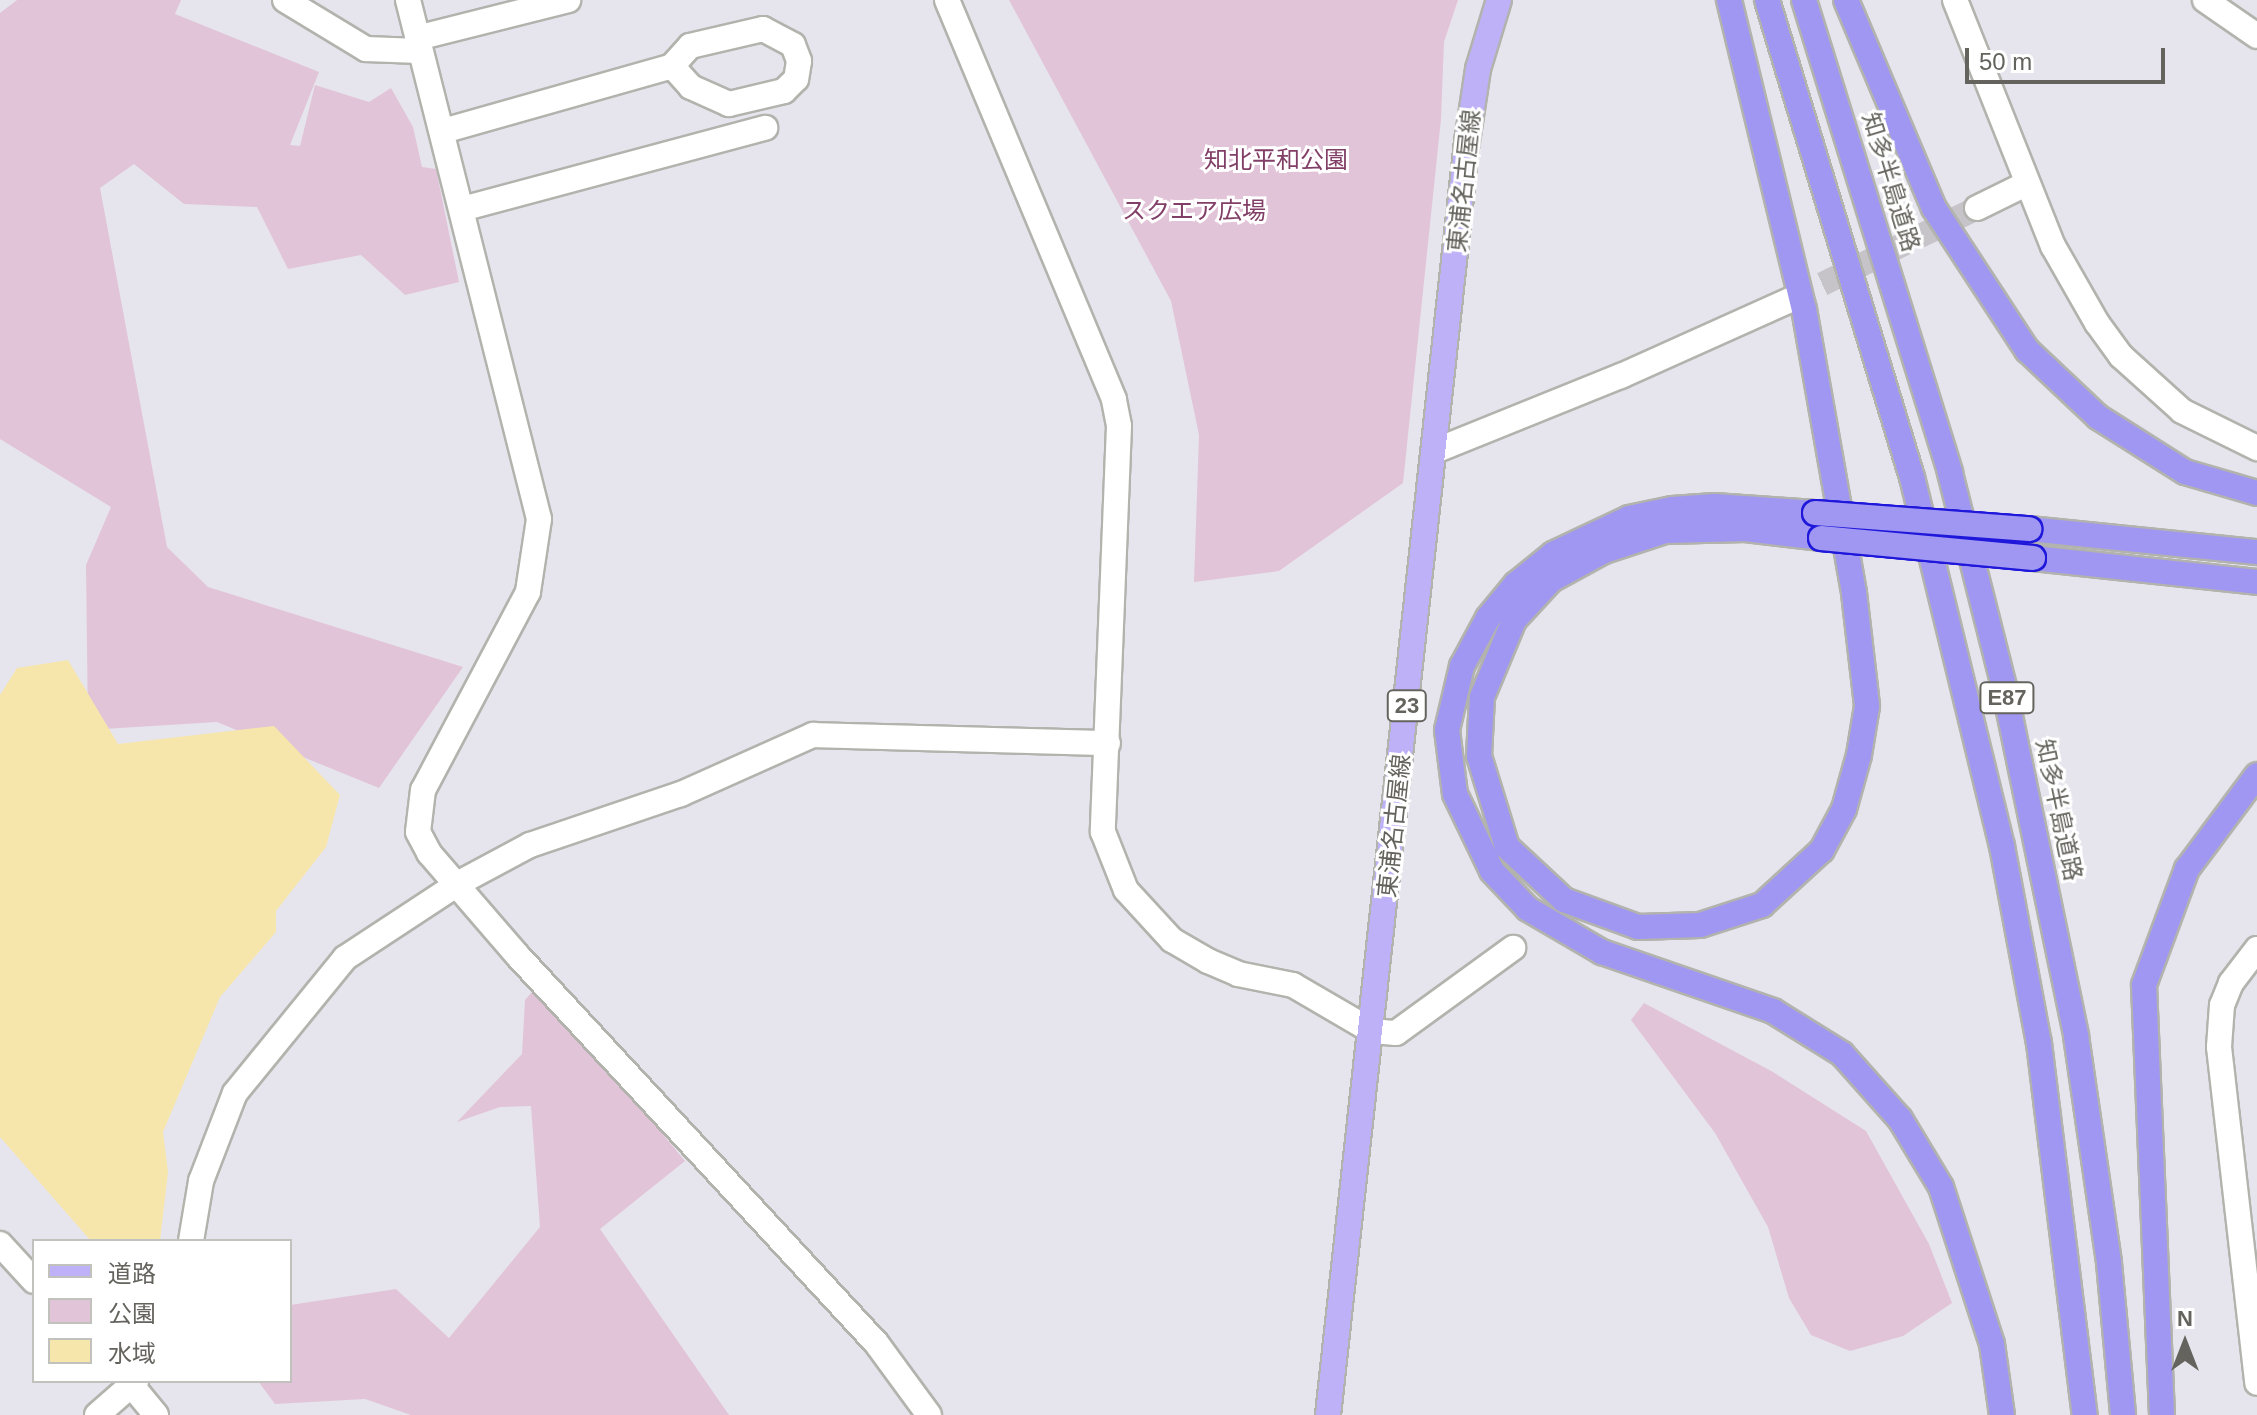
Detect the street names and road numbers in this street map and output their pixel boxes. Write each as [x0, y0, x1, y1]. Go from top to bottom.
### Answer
street label: 東浦名古屋線 [1442, 108, 1486, 254]
street label: 知多半島道路 [1856, 109, 1926, 255]
road number: E87 [1979, 680, 2035, 716]
road number: 23 [1385, 688, 1429, 724]
street label: 知多半島道路 [2030, 737, 2088, 883]
street label: 東浦名古屋線 [1372, 753, 1416, 899]

